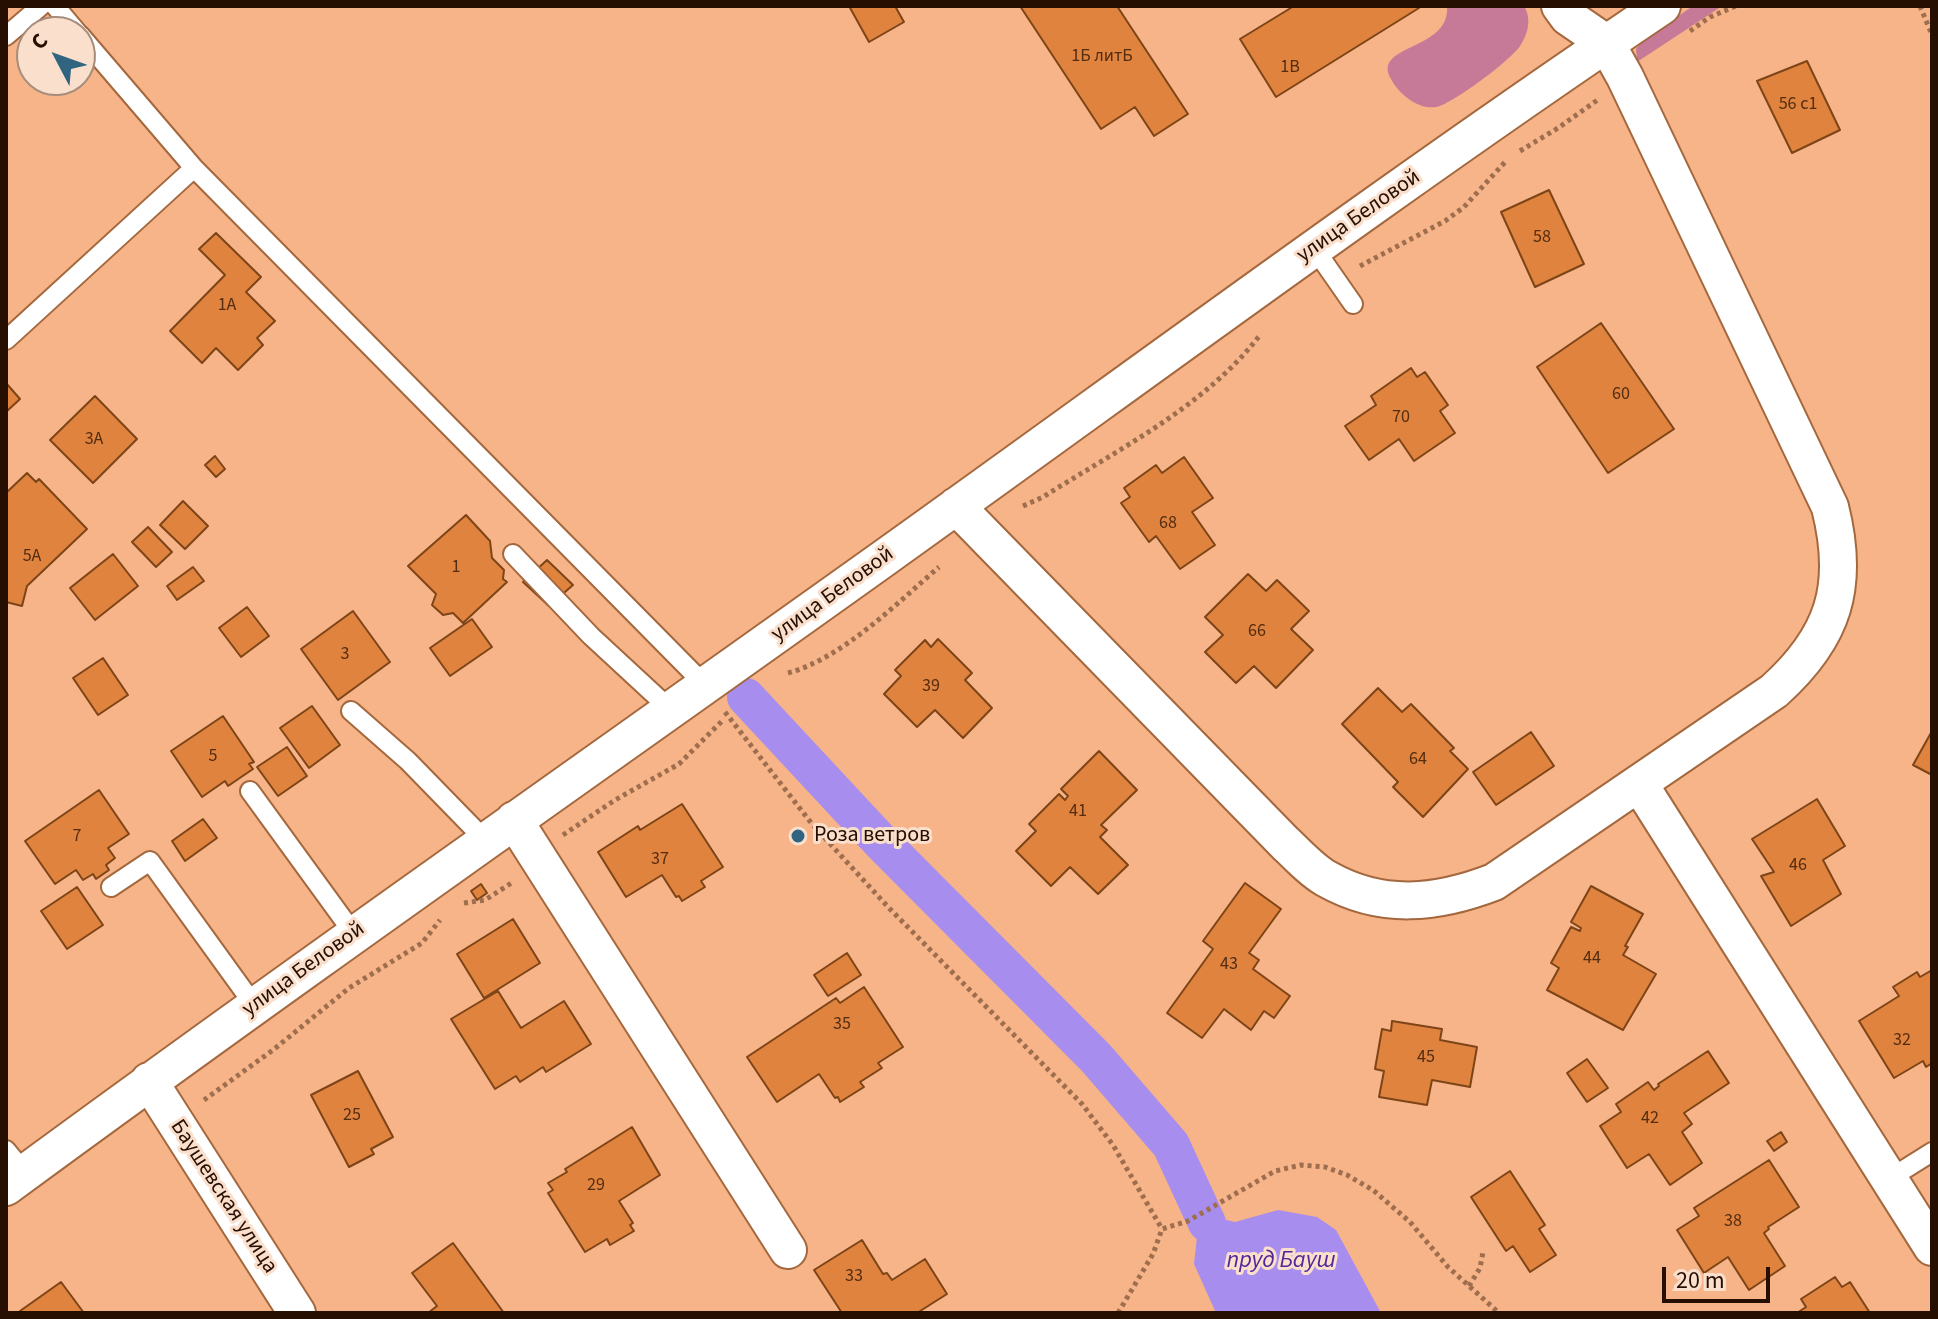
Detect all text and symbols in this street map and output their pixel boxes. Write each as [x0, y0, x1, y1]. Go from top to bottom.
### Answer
north arrow [16, 16, 96, 96]
text: С [23, 26, 56, 57]
house number: 1Б литБ [1071, 46, 1133, 68]
house number: 1В [1280, 57, 1300, 79]
house number: 56 с1 [1779, 94, 1817, 116]
street label: улица Беловой [1292, 165, 1426, 269]
house number: 58 [1533, 227, 1551, 249]
house number: 1А [218, 295, 236, 317]
house number: 60 [1612, 384, 1630, 406]
house number: 70 [1392, 407, 1410, 429]
house number: 3А [85, 429, 103, 451]
house number: 68 [1159, 513, 1177, 535]
street label: улица Беловой [767, 542, 899, 648]
house number: 5А [23, 546, 41, 568]
house number: 1 [452, 557, 460, 579]
house number: 66 [1248, 621, 1266, 643]
house number: 3 [341, 644, 349, 666]
house number: 39 [922, 676, 940, 698]
house number: 5 [209, 746, 217, 768]
house number: 64 [1409, 749, 1427, 771]
house number: 41 [1069, 801, 1087, 823]
place label: Роза ветров [814, 823, 930, 849]
house number: 7 [73, 826, 81, 848]
marker: Роза ветров [789, 827, 807, 845]
house number: 37 [651, 849, 669, 871]
house number: 46 [1789, 855, 1807, 877]
street label: улица Беловой [238, 917, 370, 1023]
house number: 44 [1583, 948, 1601, 970]
house number: 43 [1220, 954, 1238, 976]
house number: 35 [833, 1014, 851, 1036]
house number: 32 [1893, 1030, 1911, 1052]
house number: 45 [1417, 1047, 1435, 1069]
house number: 25 [343, 1105, 361, 1127]
house number: 42 [1641, 1108, 1659, 1130]
street label: Баушевская улица [163, 1115, 283, 1279]
house number: 29 [587, 1175, 605, 1197]
house number: 38 [1724, 1211, 1742, 1233]
water label: пруд Бауш [1226, 1248, 1336, 1276]
scale bar [1666, 1251, 1774, 1301]
text: 20 m [1676, 1263, 1725, 1298]
house number: 33 [845, 1266, 863, 1288]

